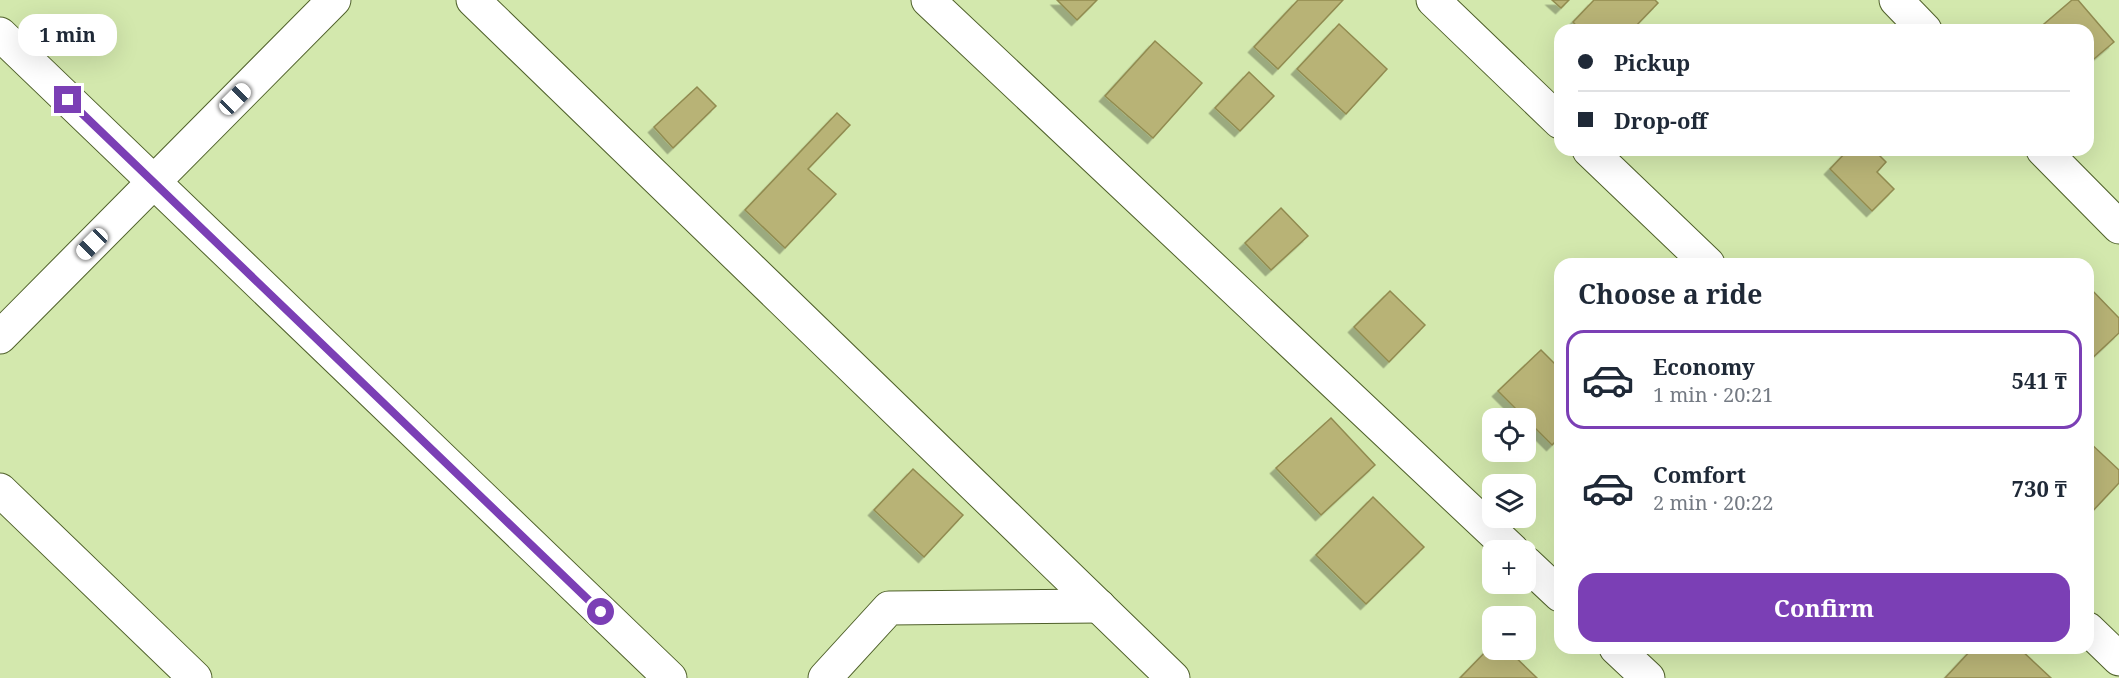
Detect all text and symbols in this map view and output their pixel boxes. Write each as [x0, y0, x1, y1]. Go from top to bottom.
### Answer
callout: 1 min [19, 13, 118, 55]
text: 1 min [39, 21, 96, 48]
text: Pickup [1614, 47, 1690, 77]
car [216, 80, 254, 118]
route end [54, 86, 81, 113]
text: Drop-off [1614, 105, 1707, 135]
car [73, 225, 111, 263]
text: Choose a ride [1578, 275, 1763, 312]
text: Economy [1653, 351, 1755, 381]
icon: car [1581, 353, 1635, 407]
text: 541 ₸ [2012, 365, 2067, 395]
text: 1 min · 20:21 [1653, 381, 1773, 408]
map controls [1482, 408, 1536, 660]
button: locate [1482, 408, 1536, 462]
text: Comfort [1653, 459, 1746, 489]
icon: car [1581, 461, 1635, 515]
text: 730 ₸ [2012, 473, 2067, 503]
button: layers [1482, 474, 1536, 528]
text: 2 min · 20:22 [1653, 489, 1773, 516]
button: + [1482, 540, 1536, 594]
button: Confirm [1578, 573, 2070, 642]
route start [587, 598, 614, 625]
button: − [1482, 606, 1536, 660]

